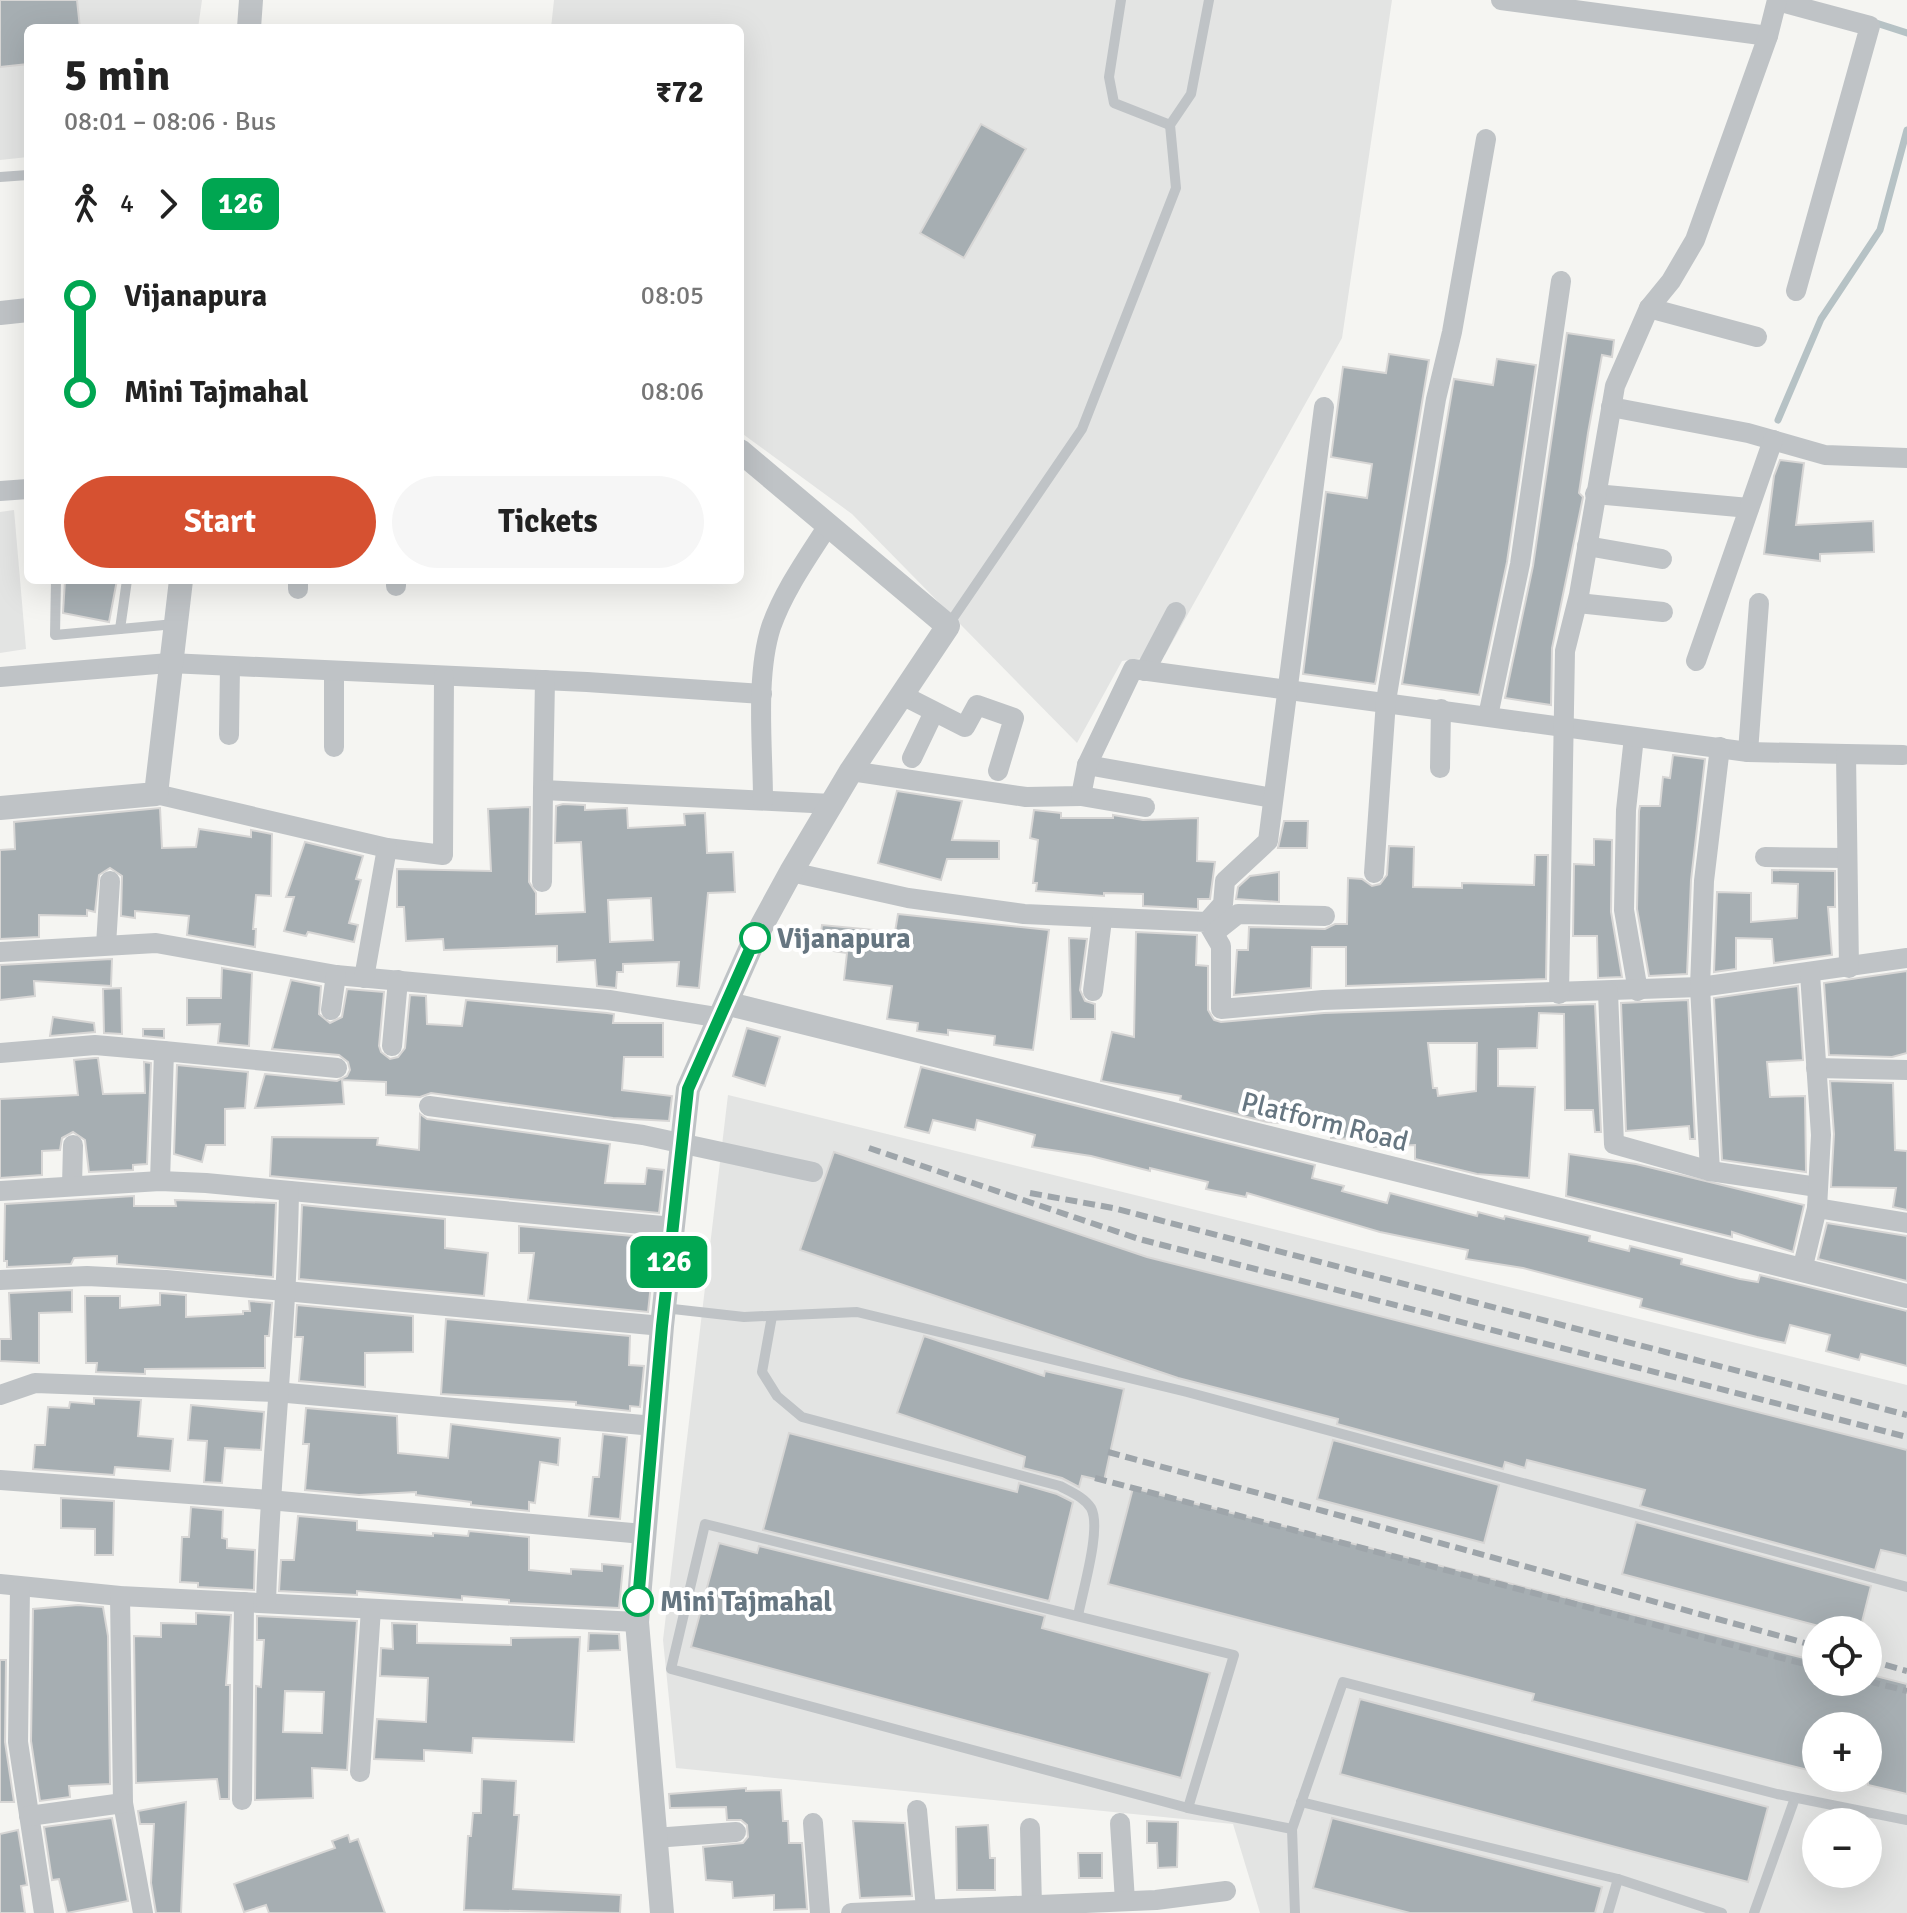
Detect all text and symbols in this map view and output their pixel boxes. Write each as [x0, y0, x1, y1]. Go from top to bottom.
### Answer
text: 5 min [64, 49, 170, 103]
text: ₹72 [655, 74, 704, 111]
text: 08:01 – 08:06 · Bus [64, 106, 276, 138]
icon: walk [64, 182, 108, 226]
icon: forward [146, 182, 190, 226]
text: 126 [218, 187, 263, 221]
text: 4 [120, 188, 134, 220]
text: Vijanapura [124, 278, 267, 315]
text: 08:05 [641, 280, 704, 312]
text: Mini Tajmahal [124, 374, 308, 411]
text: 08:06 [641, 376, 704, 408]
button: Start [64, 476, 376, 568]
button: Tickets [392, 476, 704, 568]
place label: Vijanapura [777, 922, 911, 956]
marker: Vijanapura [740, 923, 770, 953]
street label: Platform Road [1238, 1085, 1412, 1159]
line badge: 126 [623, 1236, 715, 1288]
text: 126 [646, 1245, 692, 1279]
place label: Mini Tajmahal [660, 1585, 832, 1619]
marker: Mini Tajmahal [623, 1586, 653, 1616]
map controls [1802, 1616, 1882, 1888]
button: locate [1802, 1616, 1882, 1696]
button: + [1802, 1712, 1882, 1792]
button: − [1802, 1808, 1882, 1888]

